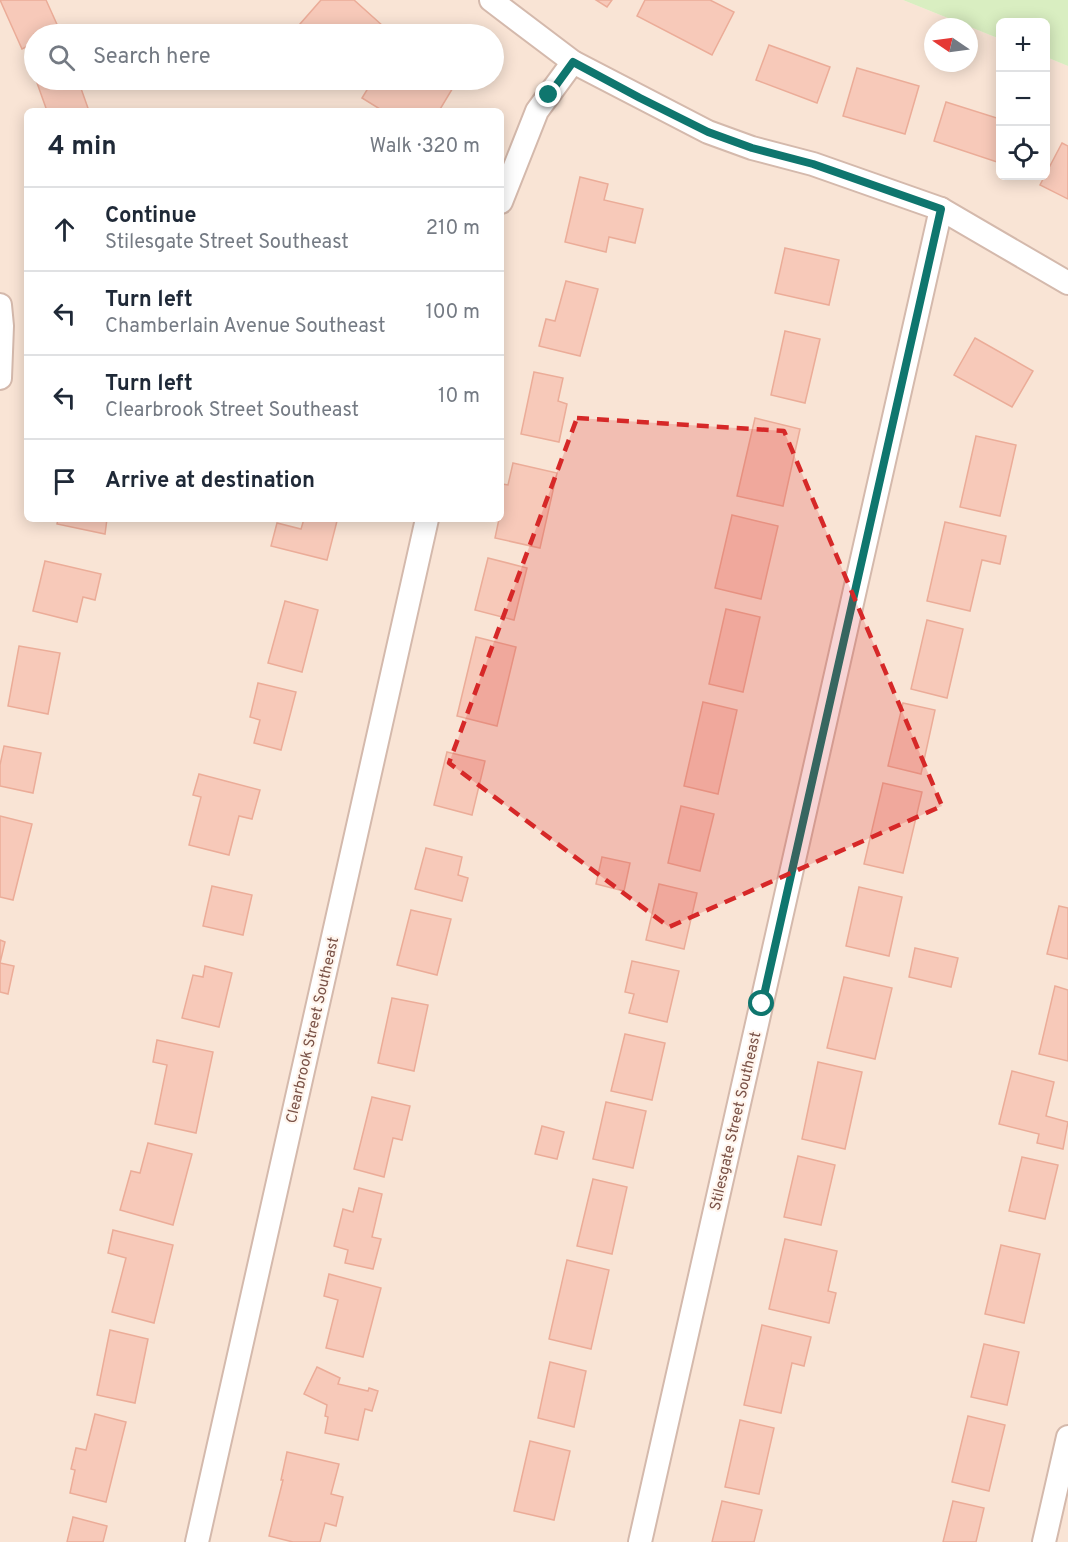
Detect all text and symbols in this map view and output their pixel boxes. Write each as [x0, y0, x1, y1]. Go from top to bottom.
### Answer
north arrow [924, 18, 978, 72]
map controls [996, 18, 1050, 180]
button: + [996, 18, 1050, 72]
search box [24, 24, 504, 90]
icon: search [45, 41, 78, 74]
text: Search here [93, 44, 211, 71]
button: − [996, 72, 1050, 126]
route end [535, 81, 561, 107]
button: locate [996, 126, 1050, 180]
text: 4 min [48, 131, 117, 164]
text: Walk · 320 m [370, 134, 480, 160]
text: Continue [105, 203, 196, 230]
icon: ahead [48, 213, 81, 246]
text: 210 m [426, 216, 480, 242]
text: Stilesgate Street Southeast [105, 230, 349, 256]
text: Turn left [105, 287, 193, 314]
icon: left [48, 297, 81, 330]
text: 100 m [425, 300, 480, 326]
text: Chamberlain Avenue Southeast [105, 314, 385, 340]
text: Turn left [105, 371, 193, 398]
icon: left [48, 381, 81, 414]
text: 10 m [438, 384, 480, 410]
text: Clearbrook Street Southeast [105, 398, 359, 424]
icon: arrive [48, 465, 81, 498]
text: Arrive at destination [105, 468, 315, 495]
street label: Clearbrook Street Southeast [283, 935, 344, 1125]
route start [748, 990, 774, 1016]
street label: Stilesgate Street Southeast [707, 1030, 766, 1213]

